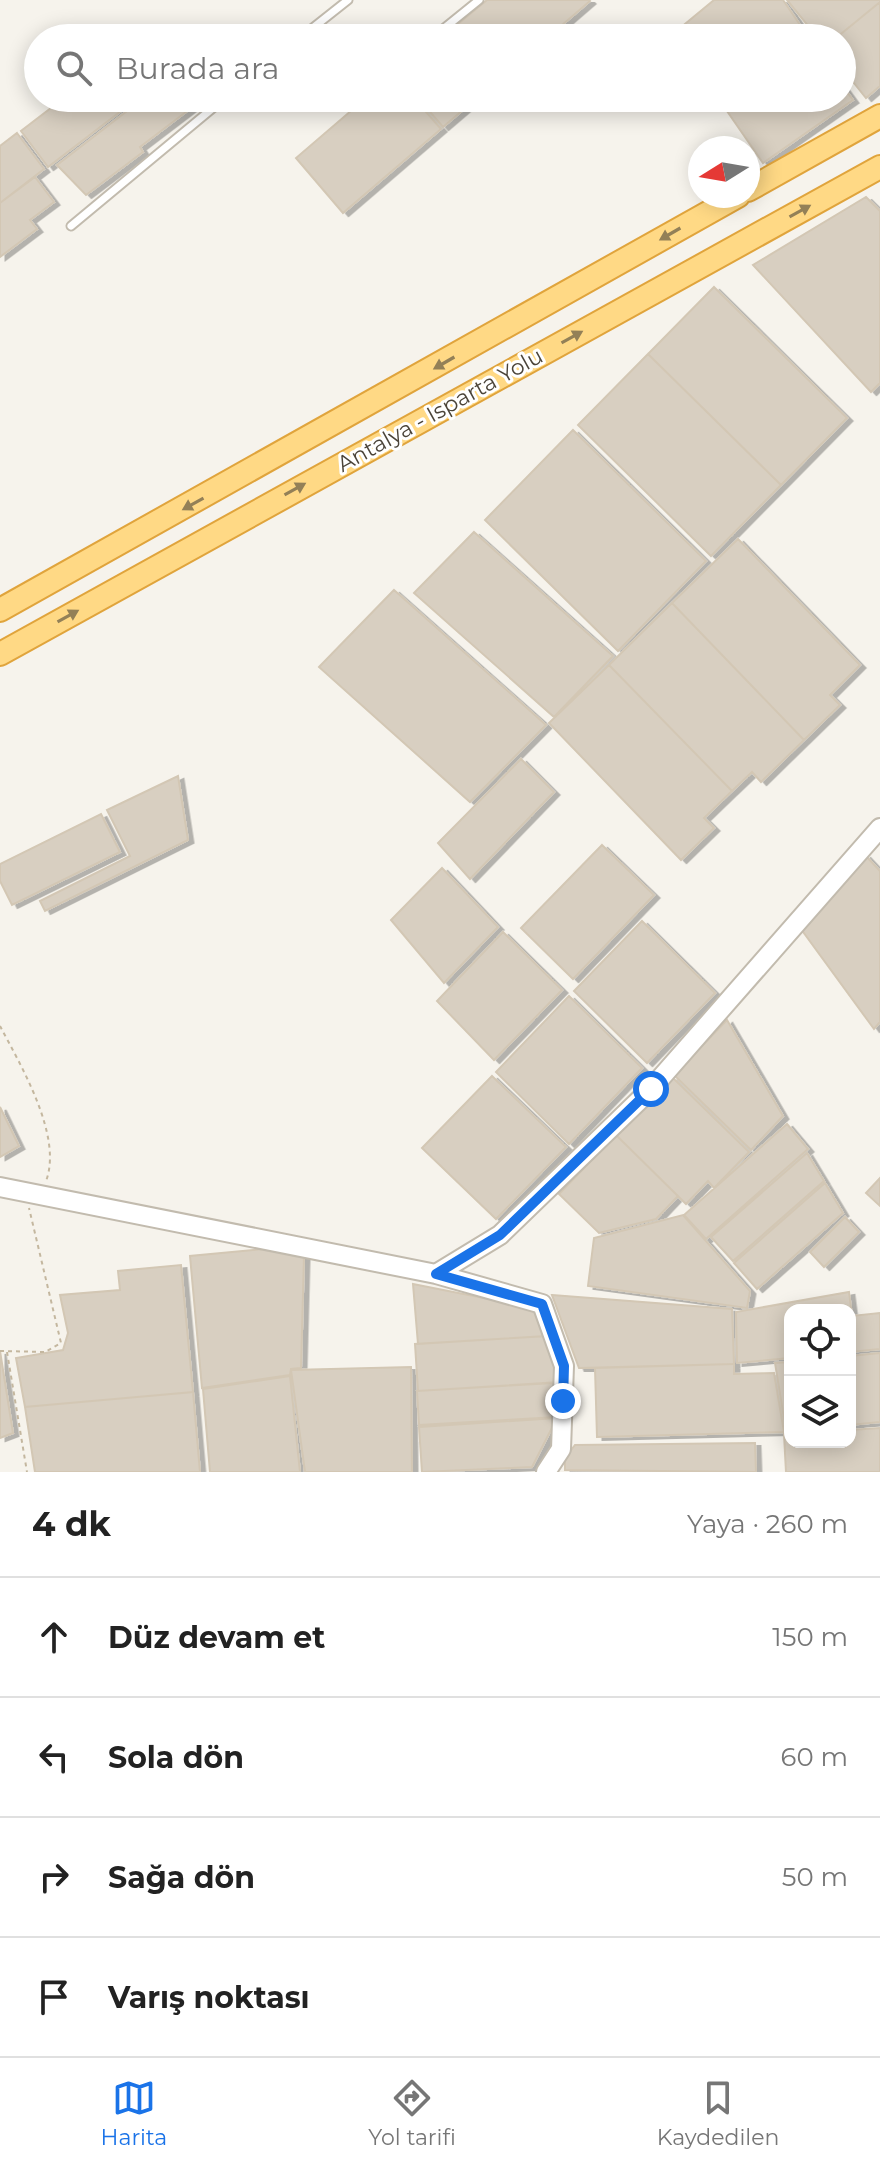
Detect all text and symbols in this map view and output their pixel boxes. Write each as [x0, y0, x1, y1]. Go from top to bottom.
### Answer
search box [24, 24, 856, 112]
icon: search [52, 46, 96, 90]
text: Burada ara [116, 50, 279, 87]
north arrow [688, 136, 760, 208]
one-way arrow [789, 205, 811, 219]
one-way arrow [659, 227, 681, 241]
one-way arrow [561, 330, 583, 344]
street label: Antalya - Isparta Yolu [332, 342, 548, 478]
one-way arrow [433, 356, 455, 370]
one-way arrow [284, 483, 307, 496]
one-way arrow [181, 497, 204, 511]
one-way arrow [57, 609, 79, 623]
route start [633, 1071, 669, 1107]
map controls [784, 1304, 856, 1448]
button: locate [784, 1304, 856, 1376]
button: layers [784, 1376, 856, 1448]
route end [545, 1383, 581, 1419]
text: 4 dk [32, 1503, 111, 1545]
text: Yaya · 260 m [687, 1508, 848, 1540]
icon: ahead [32, 1615, 76, 1659]
text: Düz devam et [108, 1619, 325, 1656]
text: 150 m [772, 1621, 848, 1653]
icon: left [32, 1735, 76, 1779]
text: Sola dön [108, 1739, 244, 1776]
text: 60 m [781, 1741, 848, 1773]
icon: right [32, 1855, 76, 1899]
text: Sağa dön [108, 1859, 255, 1896]
text: 50 m [782, 1861, 848, 1893]
icon: arrive [32, 1975, 76, 2019]
text: Varış noktası [108, 1979, 310, 2016]
tab: Harita [101, 2076, 167, 2151]
tab: Yol tarifi [368, 2076, 456, 2151]
tab: Kaydedilen [657, 2076, 779, 2151]

